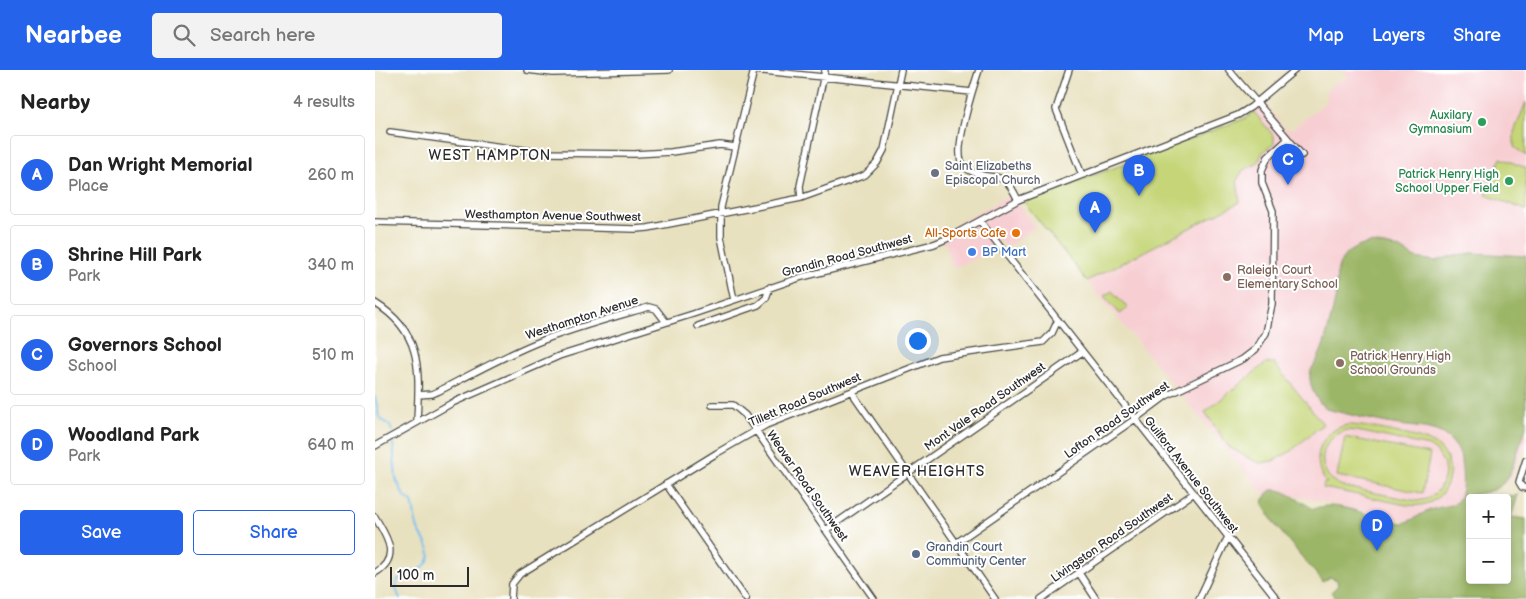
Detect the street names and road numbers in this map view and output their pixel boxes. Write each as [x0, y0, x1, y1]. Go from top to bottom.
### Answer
street label: Westhampton Avenue Southwest [465, 207, 642, 225]
street label: Grandin Road Southwest [780, 231, 914, 281]
street label: Westhampton Avenue [524, 293, 640, 343]
street label: Mont Vale Road Southwest [922, 359, 1049, 455]
street label: Tillett Road Southwest [747, 370, 864, 430]
street label: Lofton Road Southwest [1062, 378, 1173, 462]
street label: Guilford Avenue Southwest [1141, 414, 1242, 537]
street label: Weaver Road Southwest [763, 428, 851, 545]
street label: Livingston Road Southwest [1048, 490, 1176, 586]

